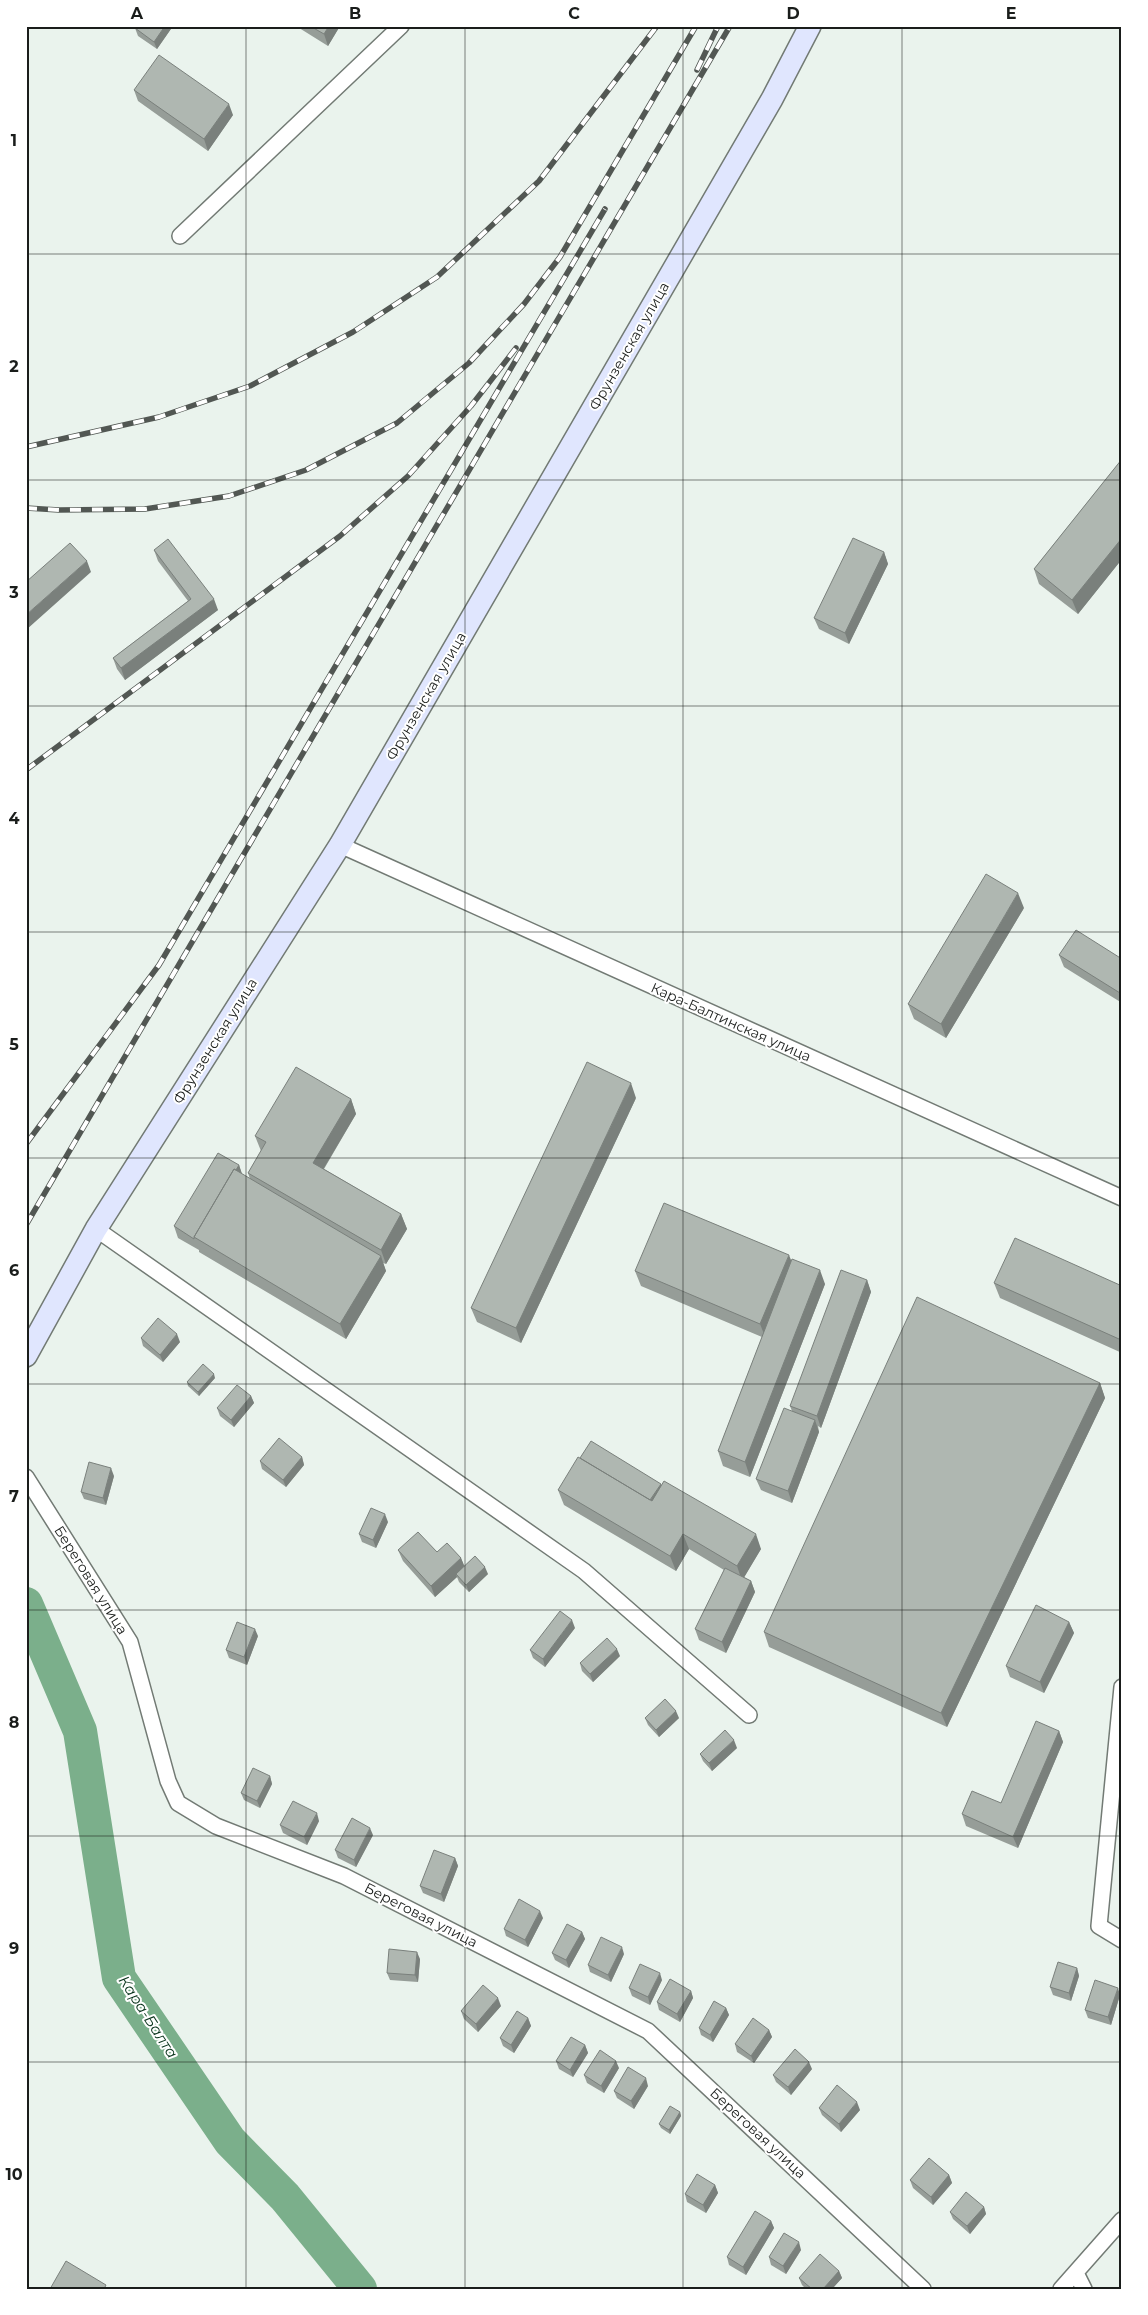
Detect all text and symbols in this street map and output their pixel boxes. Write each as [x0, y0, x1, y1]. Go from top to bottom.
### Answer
text: A [130, 4, 144, 23]
text: B [349, 4, 361, 23]
text: C [568, 4, 580, 23]
text: D [786, 4, 800, 23]
text: E [1006, 4, 1016, 23]
text: 1 [11, 131, 17, 150]
street label: Фрунзенская улица [585, 279, 673, 413]
text: 2 [9, 357, 19, 376]
text: 3 [8, 583, 19, 602]
street label: Фрунзенская улица [382, 629, 470, 763]
text: 4 [8, 809, 20, 828]
street label: Фрунзенская улица [169, 975, 261, 1107]
street label: Кара-Балтинская улица [648, 978, 814, 1066]
text: 5 [9, 1035, 19, 1054]
text: 6 [9, 1261, 19, 1280]
text: 7 [9, 1487, 19, 1506]
street label: Береговая улица [50, 1522, 132, 1638]
text: 8 [9, 1713, 19, 1732]
street label: Береговая улица [361, 1879, 481, 1951]
text: 9 [9, 1939, 19, 1958]
water label: Кара-Балта [115, 1972, 182, 2062]
street label: Береговая улица [706, 2084, 810, 2182]
text: 10 [5, 2165, 23, 2184]

